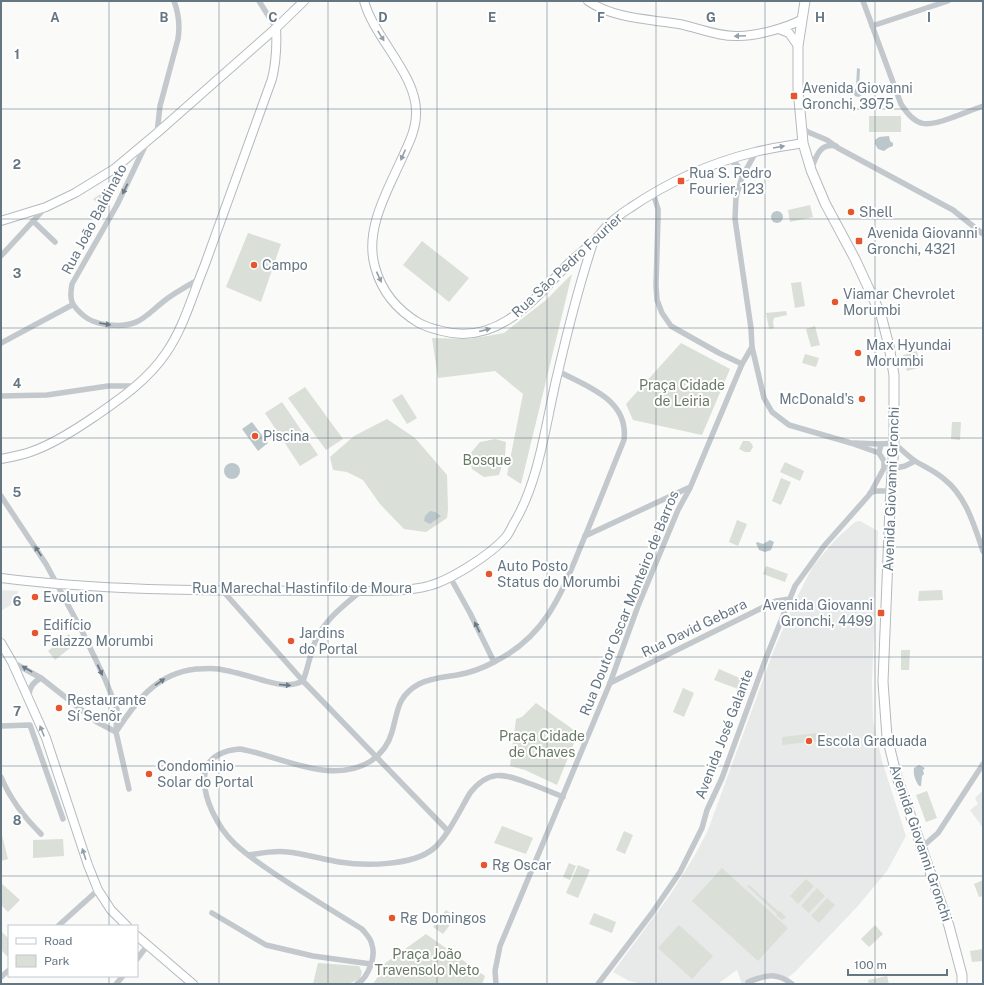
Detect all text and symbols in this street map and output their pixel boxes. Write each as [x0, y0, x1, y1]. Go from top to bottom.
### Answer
text: A [50, 10, 60, 25]
text: B [160, 10, 169, 25]
text: C [268, 10, 278, 25]
text: D [378, 10, 388, 25]
text: E [488, 10, 496, 25]
text: F [597, 10, 605, 25]
text: G [706, 10, 716, 25]
text: H [815, 10, 825, 25]
text: I [927, 10, 931, 25]
one-way arrow [377, 31, 385, 41]
one-way arrow [733, 33, 746, 39]
text: 1 [14, 47, 20, 62]
place label: Avenida Giovanni Gronchi, 3975 [802, 80, 913, 112]
marker: Avenida Giovanni Gronchi, 3975 [789, 91, 799, 101]
one-way arrow [773, 144, 785, 150]
one-way arrow [400, 149, 406, 160]
text: 2 [13, 157, 21, 172]
street label: Rua João Baldinato [58, 161, 130, 277]
place label: Rua S. Pedro Fourier, 123 [689, 165, 772, 197]
marker: Rua S. Pedro Fourier, 123 [676, 176, 686, 186]
one-way arrow [122, 184, 128, 195]
place label: Shell [859, 204, 893, 220]
marker: Shell [846, 207, 856, 217]
street label: Rua São Pedro Fourier [508, 210, 626, 320]
place label: Avenida Giovanni Gronchi, 4321 [867, 225, 978, 257]
marker: Avenida Giovanni Gronchi, 4321 [854, 236, 864, 246]
place label: Campo [262, 257, 308, 273]
marker: Campo [249, 260, 259, 270]
text: 3 [13, 266, 22, 281]
one-way arrow [376, 272, 382, 283]
place label: Viamar Chevrolet Morumbi [843, 286, 955, 318]
marker: Viamar Chevrolet Morumbi [830, 297, 840, 307]
one-way arrow [99, 321, 111, 327]
one-way arrow [479, 327, 491, 333]
place label: Max Hyundai Morumbi [866, 337, 951, 369]
marker: Max Hyundai Morumbi [853, 348, 863, 358]
text: 4 [13, 376, 22, 391]
park label: Praça Cidade de Leiria [639, 377, 725, 409]
place label: McDonald's [779, 391, 854, 407]
marker: McDonald's [857, 394, 867, 404]
street label: Avenida Giovanni Gronchi [880, 406, 902, 572]
place label: Piscina [263, 428, 309, 444]
marker: Piscina [250, 431, 260, 441]
park label: Bosque [463, 452, 511, 468]
text: 5 [13, 485, 22, 500]
street label: Rua Doutor Oscar Monteiro de Barros [576, 488, 682, 718]
one-way arrow [34, 546, 42, 556]
place label: Auto Posto Status do Morumbi [497, 558, 620, 590]
marker: Auto Posto Status do Morumbi [484, 569, 494, 579]
street label: Rua Marechal Hastinfilo de Moura [192, 580, 412, 596]
place label: Evolution [43, 589, 103, 605]
marker: Evolution [30, 592, 40, 602]
text: 6 [13, 594, 22, 609]
street label: Rua David Gebara [639, 596, 749, 660]
place label: Avenida Giovanni Gronchi, 4499 [762, 597, 873, 629]
marker: Avenida Giovanni Gronchi, 4499 [876, 608, 886, 618]
place label: Edifício Falazzo Morumbi [43, 617, 153, 649]
one-way arrow [474, 621, 480, 633]
place label: Jardins do Portal [299, 625, 358, 657]
marker: Edifício Falazzo Morumbi [30, 628, 40, 638]
marker: Jardins do Portal [286, 636, 296, 646]
one-way arrow [97, 664, 103, 675]
one-way arrow [21, 666, 33, 672]
street label: Avenida José Galante [692, 667, 756, 801]
one-way arrow [154, 678, 165, 686]
one-way arrow [279, 681, 291, 688]
place label: Restaurante Sí Senõr [67, 692, 146, 724]
marker: Restaurante Sí Senõr [54, 703, 64, 713]
text: 7 [13, 704, 21, 719]
one-way arrow [39, 724, 45, 736]
park label: Praça Cidade de Chaves [499, 728, 585, 760]
place label: Escola Graduada [817, 733, 927, 749]
marker: Escola Graduada [804, 736, 814, 746]
place label: Condominio Solar do Portal [157, 758, 254, 790]
street label: Avenida Giovanni Gronchi [887, 762, 955, 924]
marker: Condominio Solar do Portal [144, 769, 154, 779]
text: 8 [13, 813, 22, 828]
one-way arrow [81, 847, 87, 859]
place label: Rg Oscar [492, 857, 551, 873]
marker: Rg Oscar [479, 860, 489, 870]
place label: Rg Domingos [400, 910, 486, 926]
marker: Rg Domingos [387, 913, 397, 923]
legend [8, 925, 138, 977]
text: Road [44, 934, 72, 948]
park label: Praça João Travensolo Neto [375, 946, 479, 978]
scale bar [848, 951, 947, 977]
text: Park [44, 954, 70, 968]
text: 100 m [854, 958, 887, 972]

